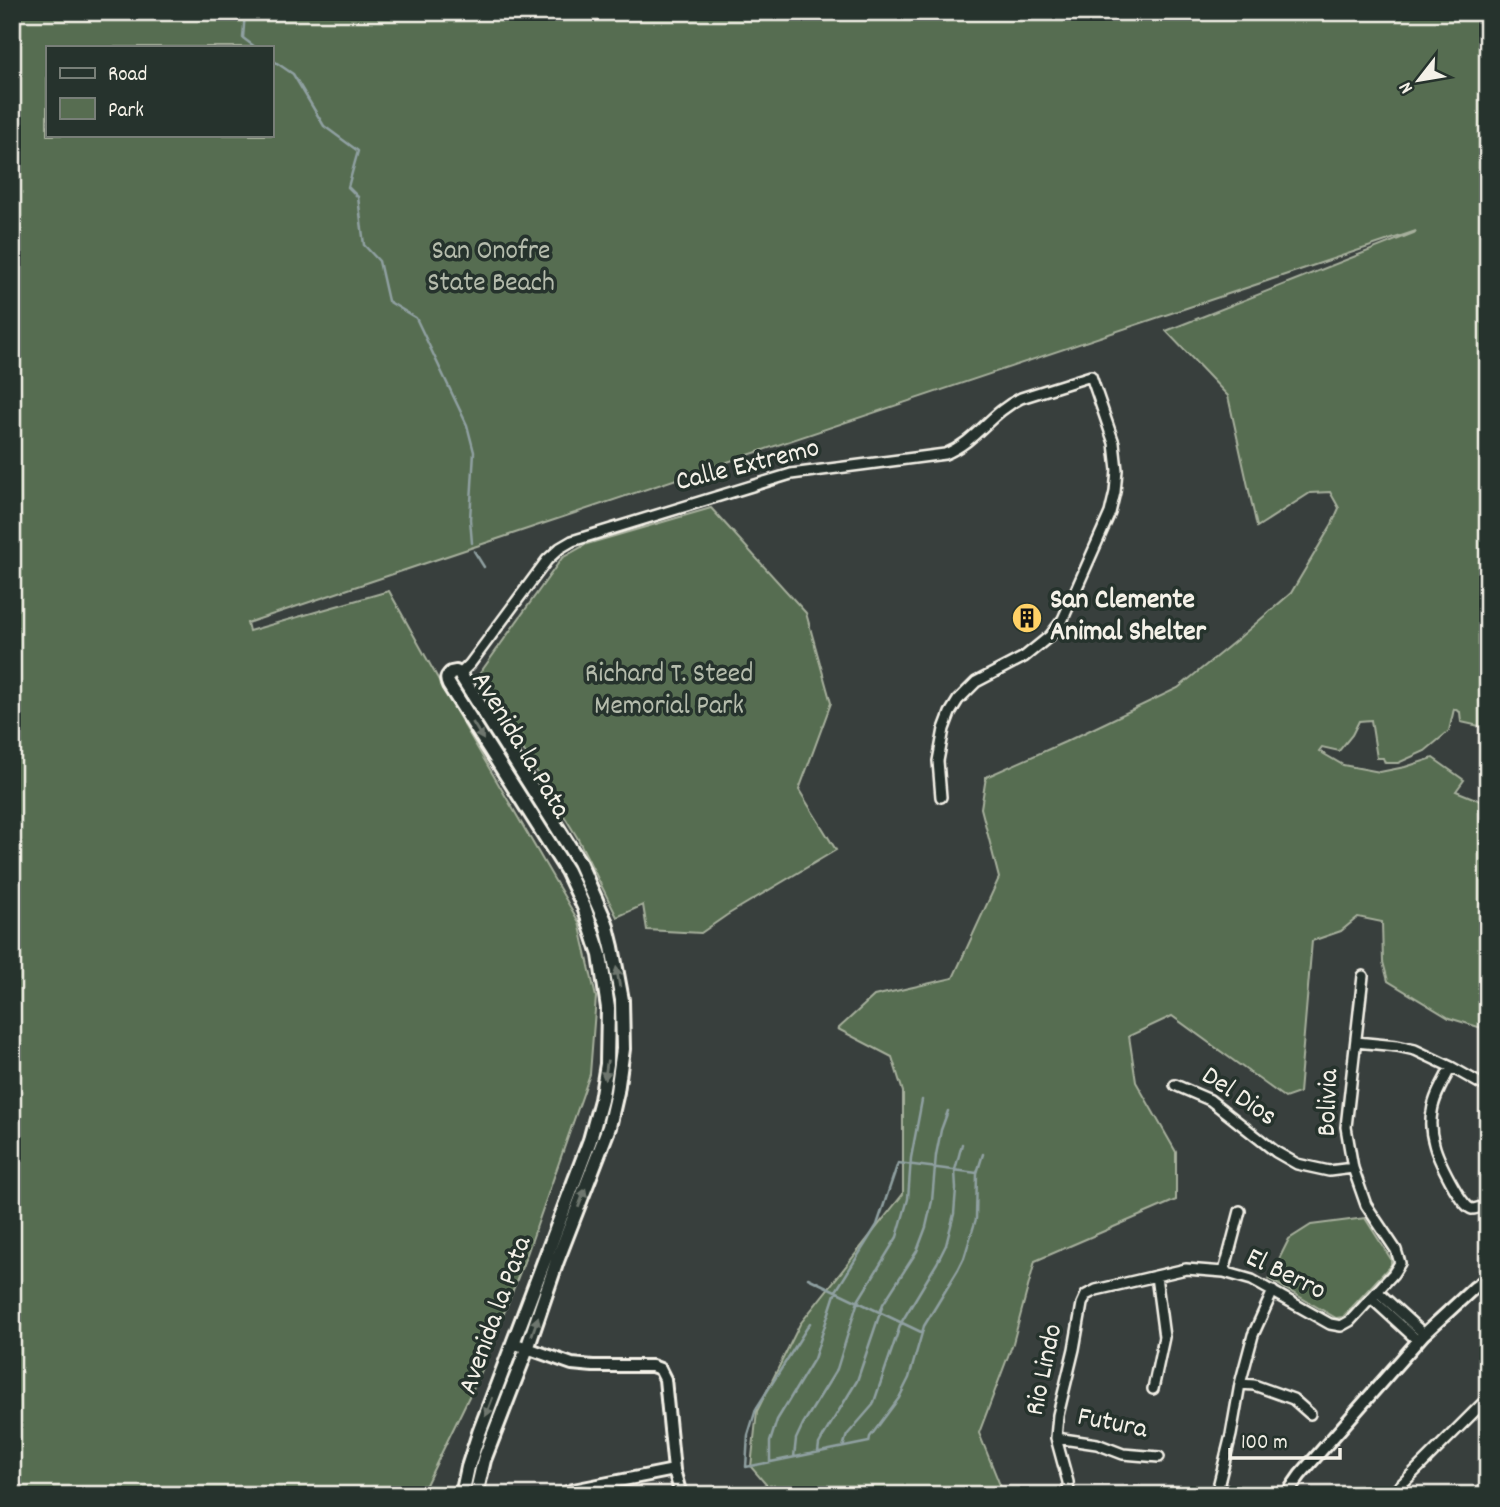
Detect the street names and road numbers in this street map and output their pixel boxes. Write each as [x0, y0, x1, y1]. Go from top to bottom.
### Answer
street label: Calle Extremo [672, 430, 824, 504]
street label: Avenida la Pata [459, 665, 579, 828]
street label: Del Dios [1192, 1058, 1284, 1138]
street label: Bolivia [1309, 1068, 1351, 1137]
street label: Avenida la Pata [450, 1231, 544, 1401]
street label: El Berro [1238, 1239, 1332, 1313]
street label: Rio Lindo [1017, 1320, 1075, 1420]
street label: Futura [1074, 1399, 1151, 1452]

